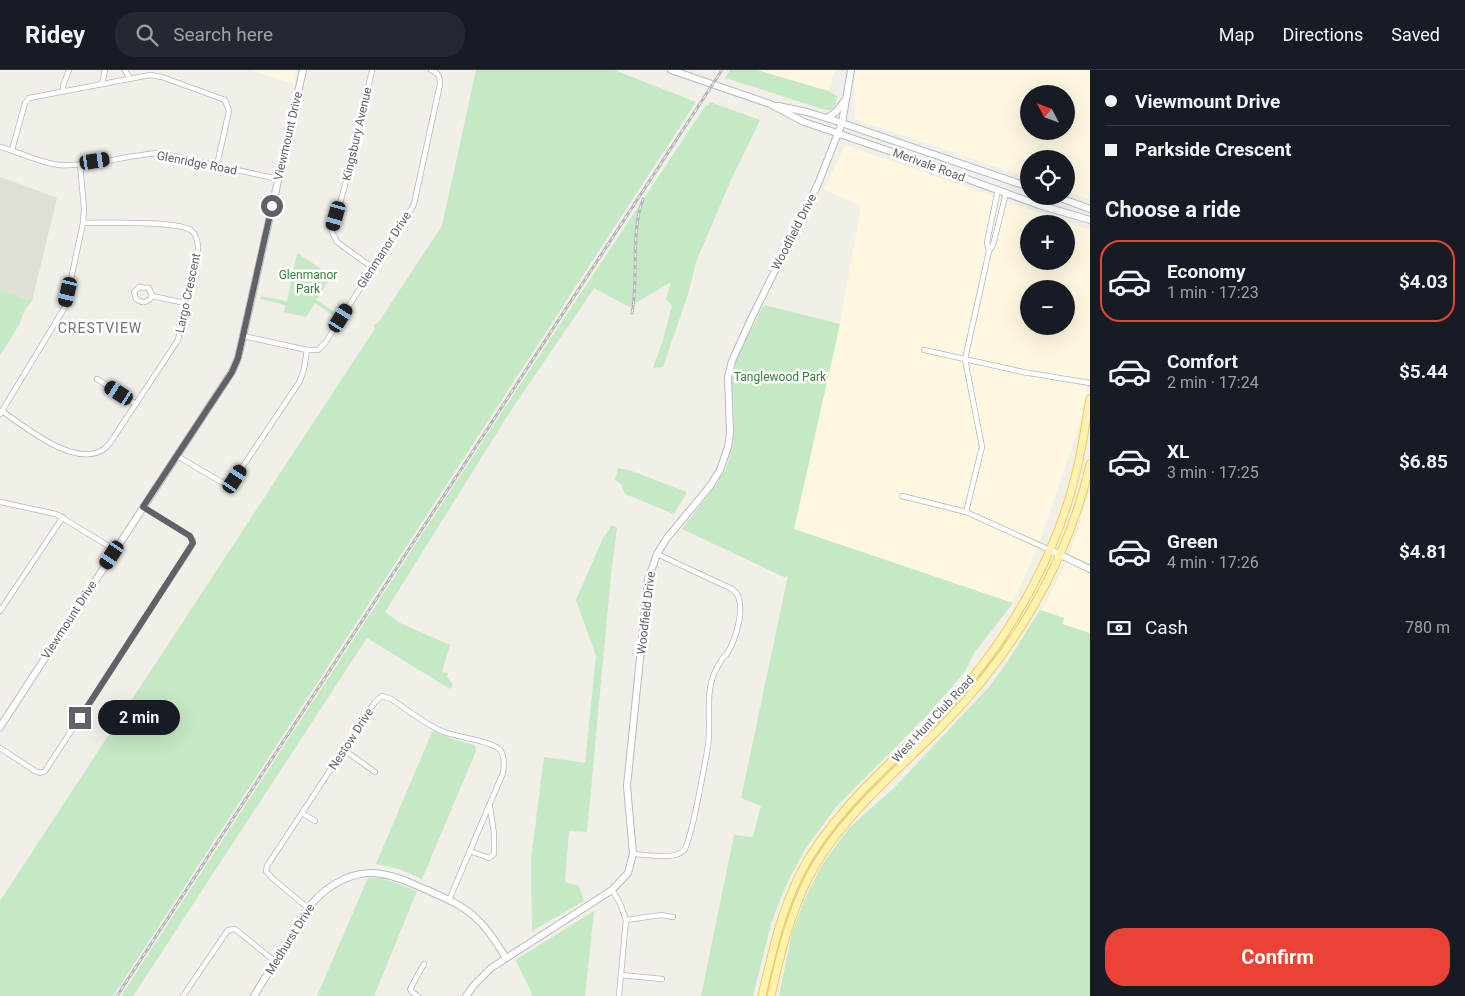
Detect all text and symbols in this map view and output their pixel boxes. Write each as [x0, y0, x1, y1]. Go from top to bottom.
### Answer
search box [115, 12, 465, 57]
text: Ridey [25, 21, 85, 49]
icon: search [133, 21, 161, 49]
text: Search here [173, 23, 273, 46]
text: Map [1219, 24, 1254, 45]
text: Directions [1282, 24, 1363, 45]
text: Saved [1391, 24, 1440, 45]
north arrow [1020, 85, 1075, 140]
map controls [1020, 85, 1075, 335]
street label: Kingsbury Avenue [339, 86, 375, 182]
street label: Viewmount Drive [271, 90, 305, 182]
text: Viewmount Drive [1135, 90, 1280, 113]
text: Parkside Crescent [1135, 138, 1291, 161]
street label: Merivale Road [891, 145, 967, 185]
street label: Glenridge Road [156, 148, 238, 178]
button: locate [1020, 150, 1075, 205]
car [79, 151, 110, 171]
street label: Woodfield Drive [769, 192, 819, 272]
route start [261, 195, 283, 217]
text: Choose a ride [1105, 197, 1241, 222]
car [324, 200, 347, 232]
street label: Glenmanor Drive [354, 209, 414, 291]
button: + [1020, 215, 1075, 270]
street label: Largo Crescent [173, 252, 203, 334]
icon: car [1107, 259, 1152, 304]
text: Economy [1167, 260, 1246, 283]
park label: Glenmanor Park [279, 268, 337, 296]
text: $4.03 [1399, 270, 1448, 293]
car [57, 276, 78, 308]
button: − [1020, 280, 1075, 335]
text: 1 min · 17:23 [1167, 283, 1259, 302]
car [326, 301, 355, 335]
district label: CRESTVIEW [58, 320, 142, 336]
icon: car [1107, 349, 1152, 394]
text: Comfort [1167, 350, 1238, 373]
text: $5.44 [1399, 360, 1448, 383]
park label: Tanglewood Park [734, 370, 827, 384]
text: 2 min · 17:24 [1167, 373, 1259, 392]
car [102, 379, 135, 407]
icon: car [1107, 439, 1152, 484]
text: XL [1167, 440, 1189, 463]
text: $6.85 [1399, 450, 1448, 473]
car [220, 462, 249, 496]
text: 3 min · 17:25 [1167, 463, 1259, 482]
icon: car [1107, 529, 1152, 574]
text: Green [1167, 530, 1218, 553]
car [97, 538, 126, 572]
text: $4.81 [1399, 540, 1448, 563]
text: 4 min · 17:26 [1167, 553, 1259, 572]
street label: Woodfield Drive [634, 571, 658, 655]
street label: Viewmount Drive [39, 578, 99, 662]
icon: cash [1105, 614, 1133, 642]
text: Cash [1145, 616, 1188, 639]
text: 780 m [1405, 618, 1450, 637]
street label: West Hunt Club Road [889, 673, 977, 765]
callout: 2 min [98, 700, 180, 736]
street label: Nestow Drive [326, 706, 376, 772]
route end [69, 707, 91, 729]
text: 2 min [119, 708, 159, 727]
street label: Medhurst Drive [263, 901, 317, 977]
button: Confirm [1105, 928, 1450, 986]

